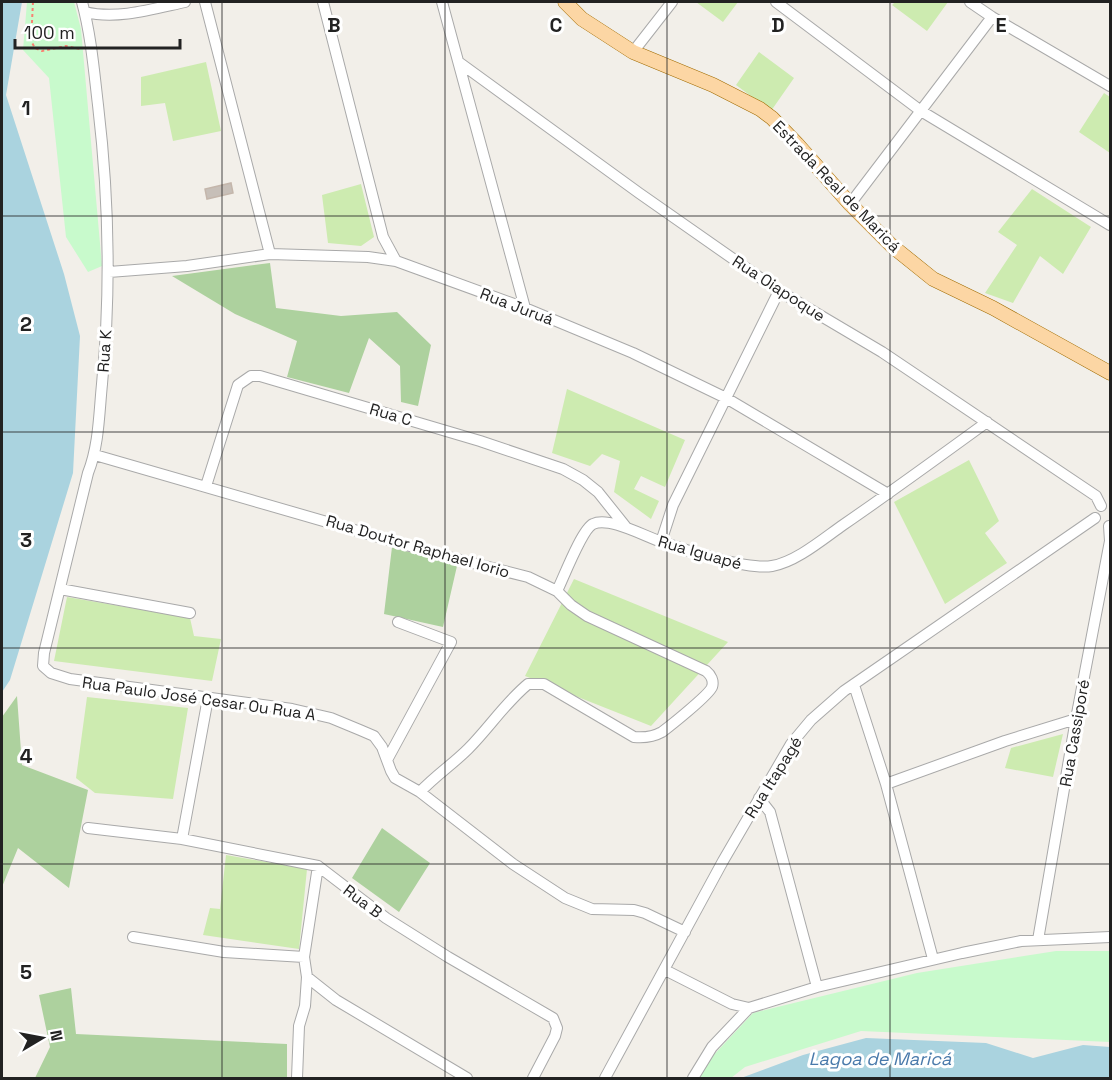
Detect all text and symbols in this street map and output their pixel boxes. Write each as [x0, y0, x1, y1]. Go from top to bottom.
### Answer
scale bar [15, 12, 180, 50]
text: B [327, 12, 341, 38]
text: C [550, 12, 563, 38]
text: D [771, 12, 785, 38]
text: E [995, 12, 1007, 38]
text: 100 m [24, 21, 75, 44]
text: 1 [21, 95, 31, 121]
street label: Estrada Real de Maricá [768, 116, 905, 257]
street label: Rua Oiapoque [728, 251, 829, 326]
street label: Rua Juruá [477, 283, 557, 330]
text: 2 [20, 311, 32, 337]
street label: Rua K [93, 329, 116, 373]
street label: Rua C [367, 398, 415, 431]
street label: Rua Doutor Raphael Iorio [324, 510, 512, 583]
text: 3 [20, 527, 32, 553]
street label: Rua Iguapé [656, 531, 744, 574]
street label: Rua Paulo José Cesar Ou Rua A [81, 672, 317, 725]
street label: Rua Cassiporé [1055, 678, 1094, 788]
street label: Rua Itapagé [740, 732, 807, 822]
text: 4 [20, 743, 33, 769]
street label: Rua B [339, 880, 387, 923]
text: 5 [20, 959, 32, 985]
north arrow [12, 1008, 72, 1068]
text: N [45, 1028, 68, 1043]
water label: Lagoa de Maricá [809, 1047, 952, 1070]

